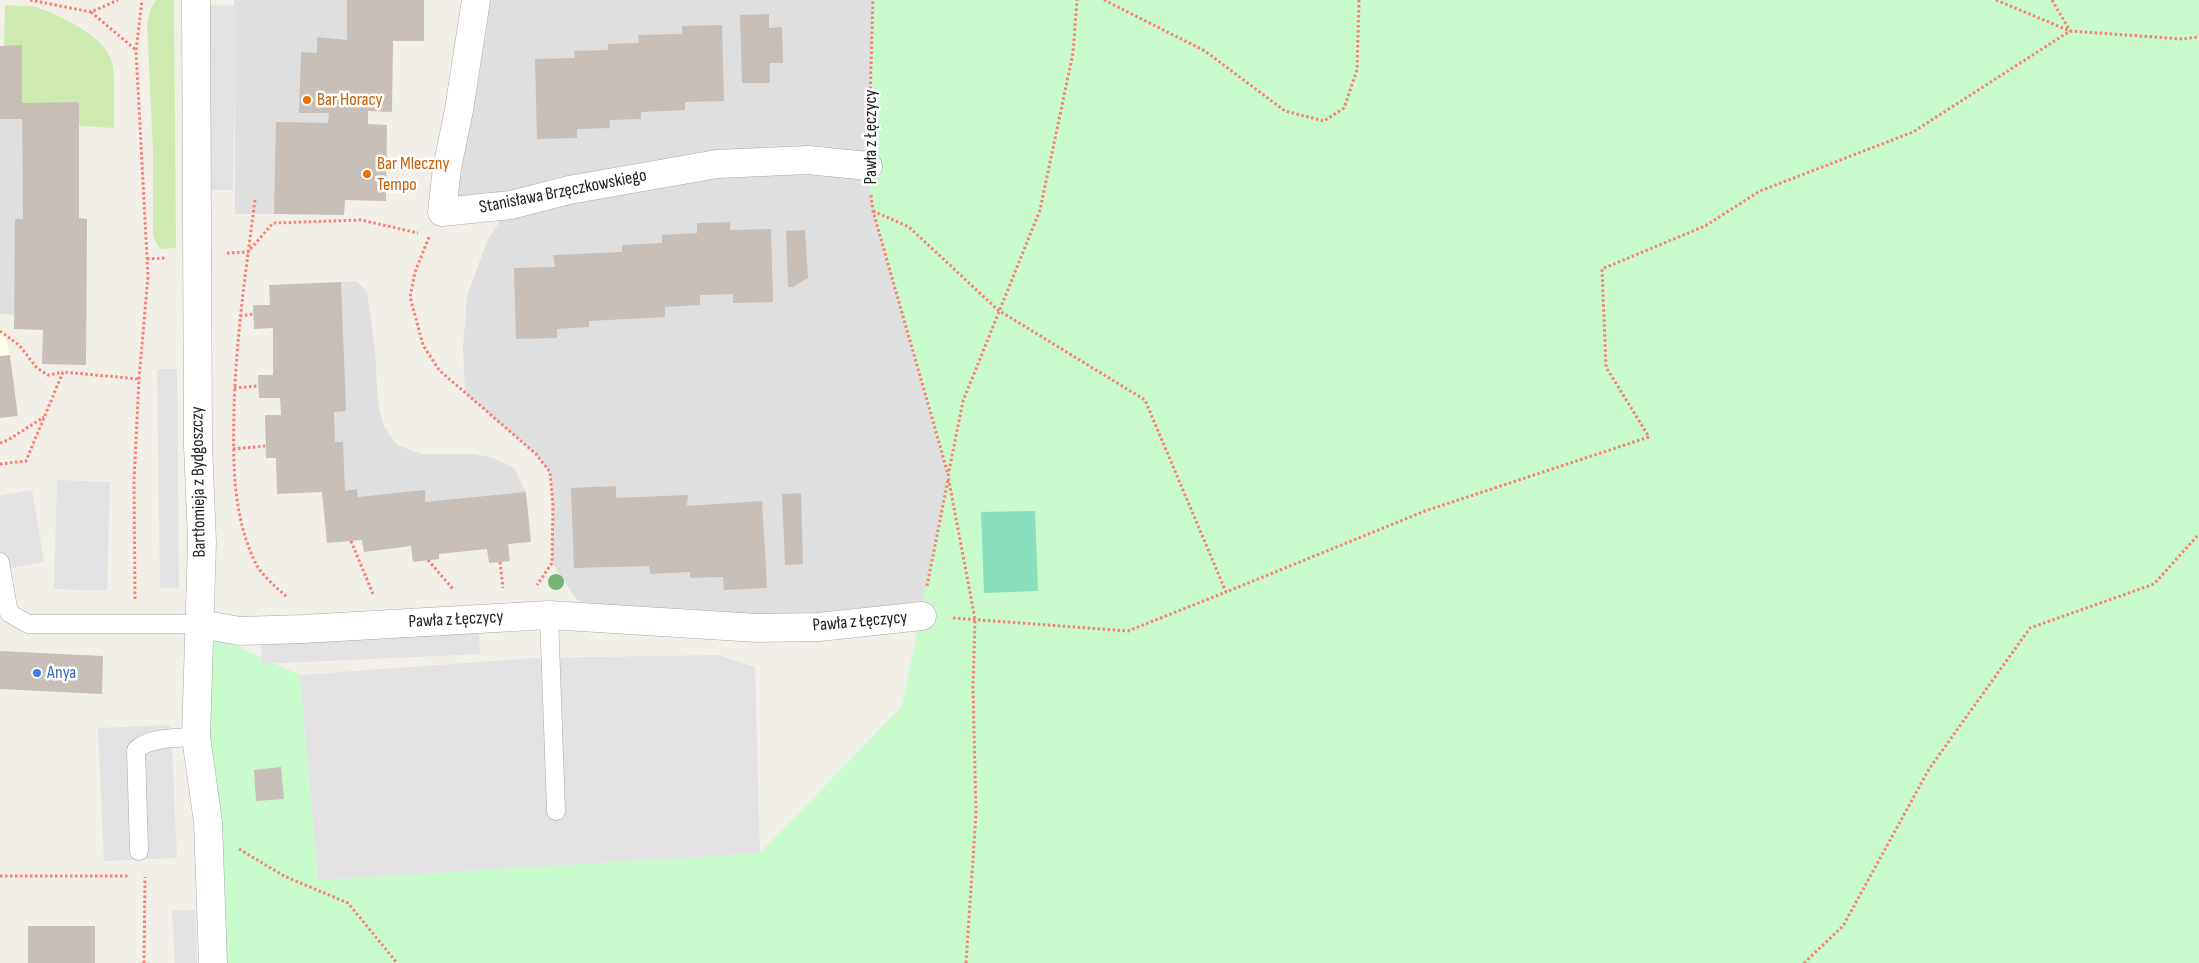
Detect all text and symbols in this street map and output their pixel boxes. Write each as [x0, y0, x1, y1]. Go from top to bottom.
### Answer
place label: Bar Horacy [317, 89, 382, 111]
street label: Pawła z Łęczycy [860, 90, 882, 184]
marker: Bar Horacy [301, 94, 313, 106]
place label: Bar Mleczny Tempo [377, 153, 449, 195]
street label: Stanisława Brzęczkowskiego [477, 165, 649, 219]
marker: Bar Mleczny Tempo [361, 168, 373, 180]
street label: Bartłomieja z Bydgoszczy [187, 406, 211, 558]
street label: Pawła z Łęczycy [408, 607, 504, 633]
street label: Pawła z Łęczycy [812, 607, 908, 637]
place label: Anya [47, 662, 76, 684]
marker: Anya [31, 667, 43, 679]

